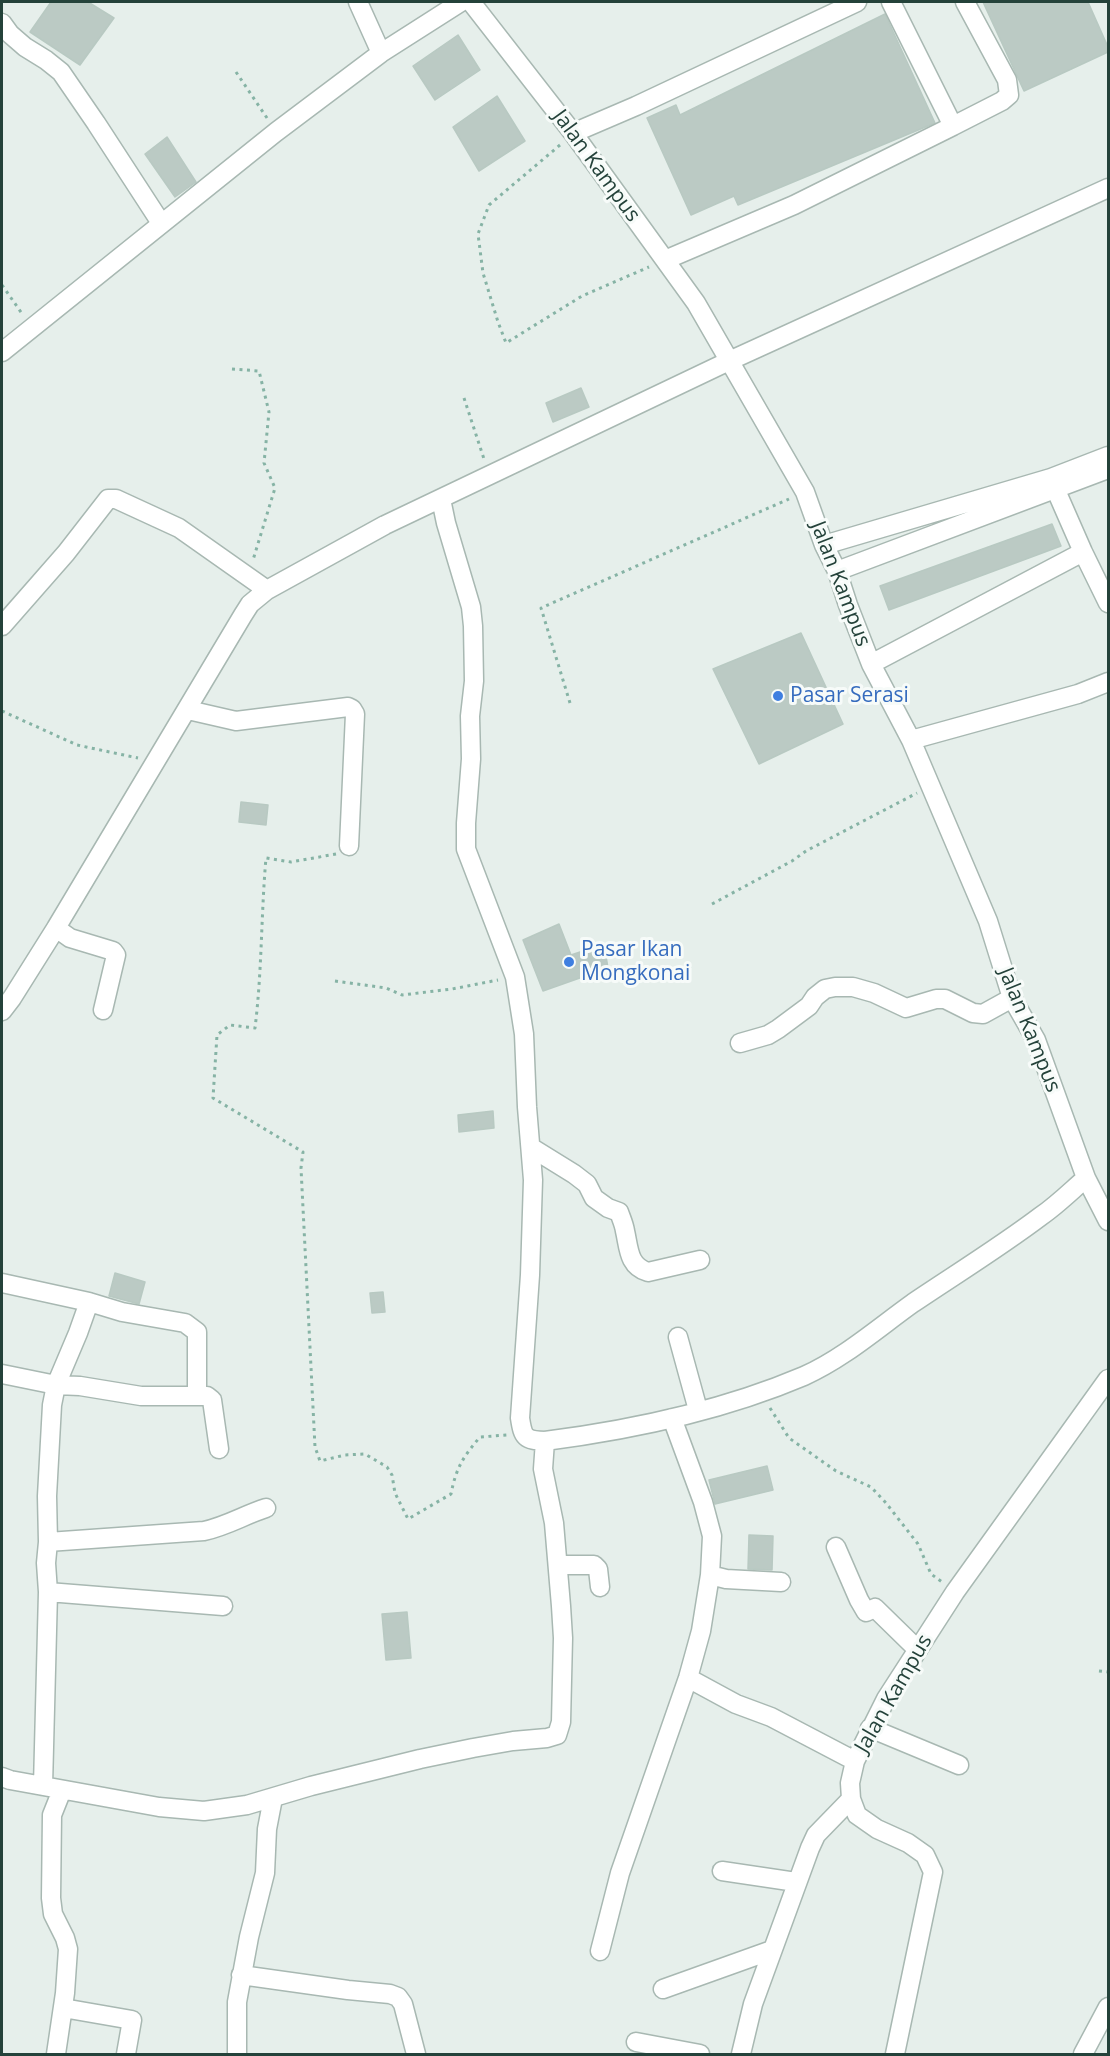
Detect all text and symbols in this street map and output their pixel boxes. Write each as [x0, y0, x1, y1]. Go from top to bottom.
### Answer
street label: Jalan Kampus [547, 105, 645, 227]
street label: Jalan Kampus [805, 518, 875, 650]
place label: Pasar Serasi [790, 683, 909, 709]
marker: Pasar Serasi [771, 689, 785, 703]
place label: Pasar Ikan Mongkonai [581, 937, 690, 987]
marker: Pasar Ikan Mongkonai [562, 955, 576, 969]
street label: Jalan Kampus [993, 964, 1065, 1096]
street label: Jalan Kampus [850, 1630, 938, 1758]

